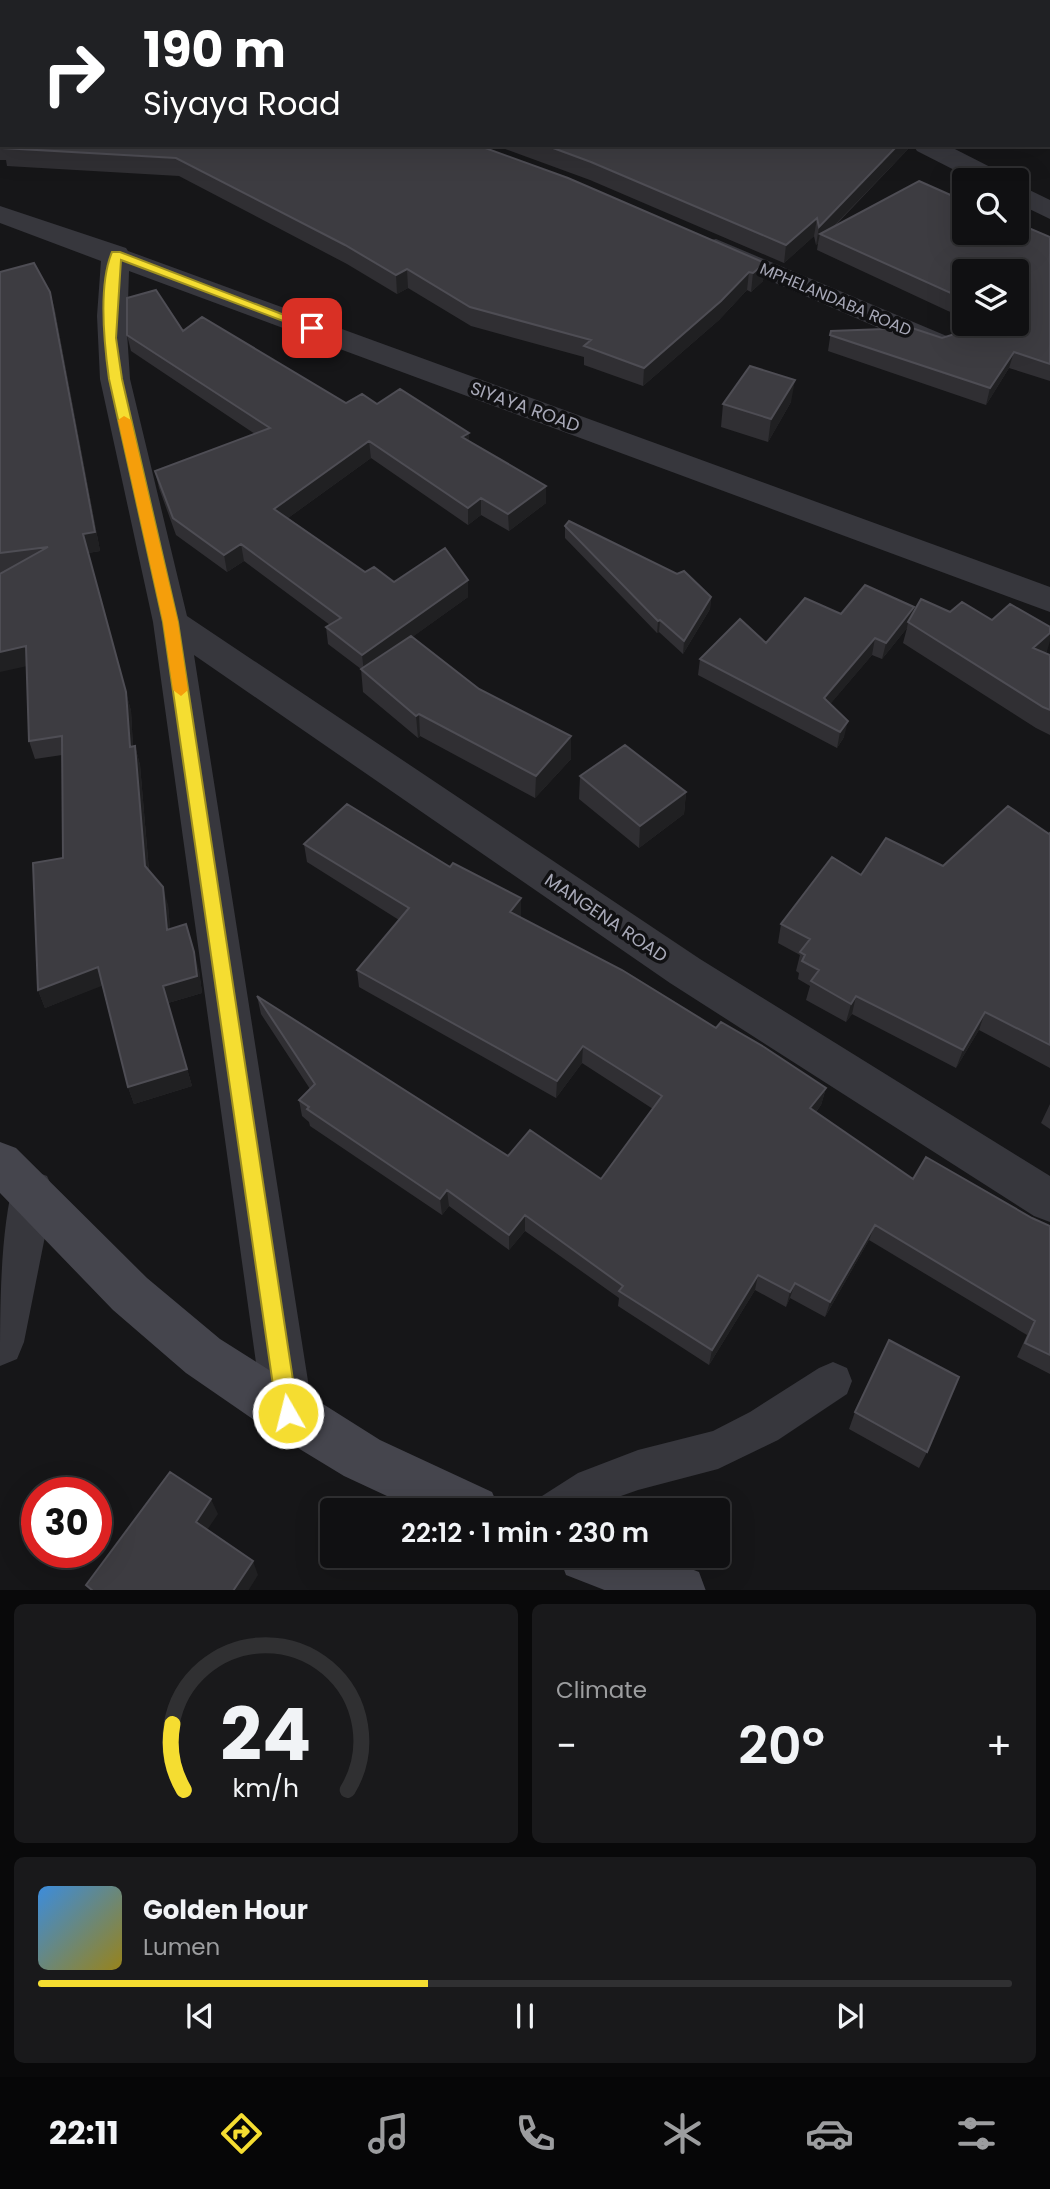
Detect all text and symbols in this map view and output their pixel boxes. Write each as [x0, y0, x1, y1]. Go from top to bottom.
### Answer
text: 190 m [143, 16, 286, 84]
icon: right [28, 28, 119, 119]
text: Siyaya Road [143, 81, 341, 126]
map controls [952, 168, 1029, 336]
button: search [952, 168, 1029, 245]
street label: MPHELANDABA ROAD [756, 257, 915, 342]
button: layers [952, 259, 1029, 336]
pin [282, 298, 342, 358]
icon: arrive [293, 309, 331, 347]
street label: SIYAYA ROAD [467, 375, 584, 438]
street label: MANGENA ROAD [540, 867, 673, 968]
position arrow [251, 1376, 325, 1450]
speed limit sign: 30 [21, 1477, 112, 1568]
text: 22:12 · 1 min · 230 m [401, 1515, 649, 1551]
text: Climate [556, 1674, 647, 1706]
text: 24 [221, 1684, 311, 1785]
text: 20° [738, 1709, 825, 1782]
text: − [556, 1719, 577, 1772]
text: + [986, 1719, 1012, 1772]
text: km/h [233, 1770, 299, 1805]
text: Golden Hour [143, 1892, 308, 1928]
text: Lumen [143, 1931, 220, 1963]
icon: previous [181, 1997, 219, 2035]
icon: pause [506, 1997, 544, 2035]
icon: next [831, 1997, 869, 2035]
icon: directions [217, 2109, 266, 2158]
icon: music [364, 2109, 413, 2158]
icon: phone [511, 2109, 560, 2158]
icon: climate [658, 2109, 707, 2158]
icon: car [805, 2109, 854, 2158]
icon: filters [952, 2109, 1001, 2158]
text: 22:11 [49, 2110, 119, 2155]

